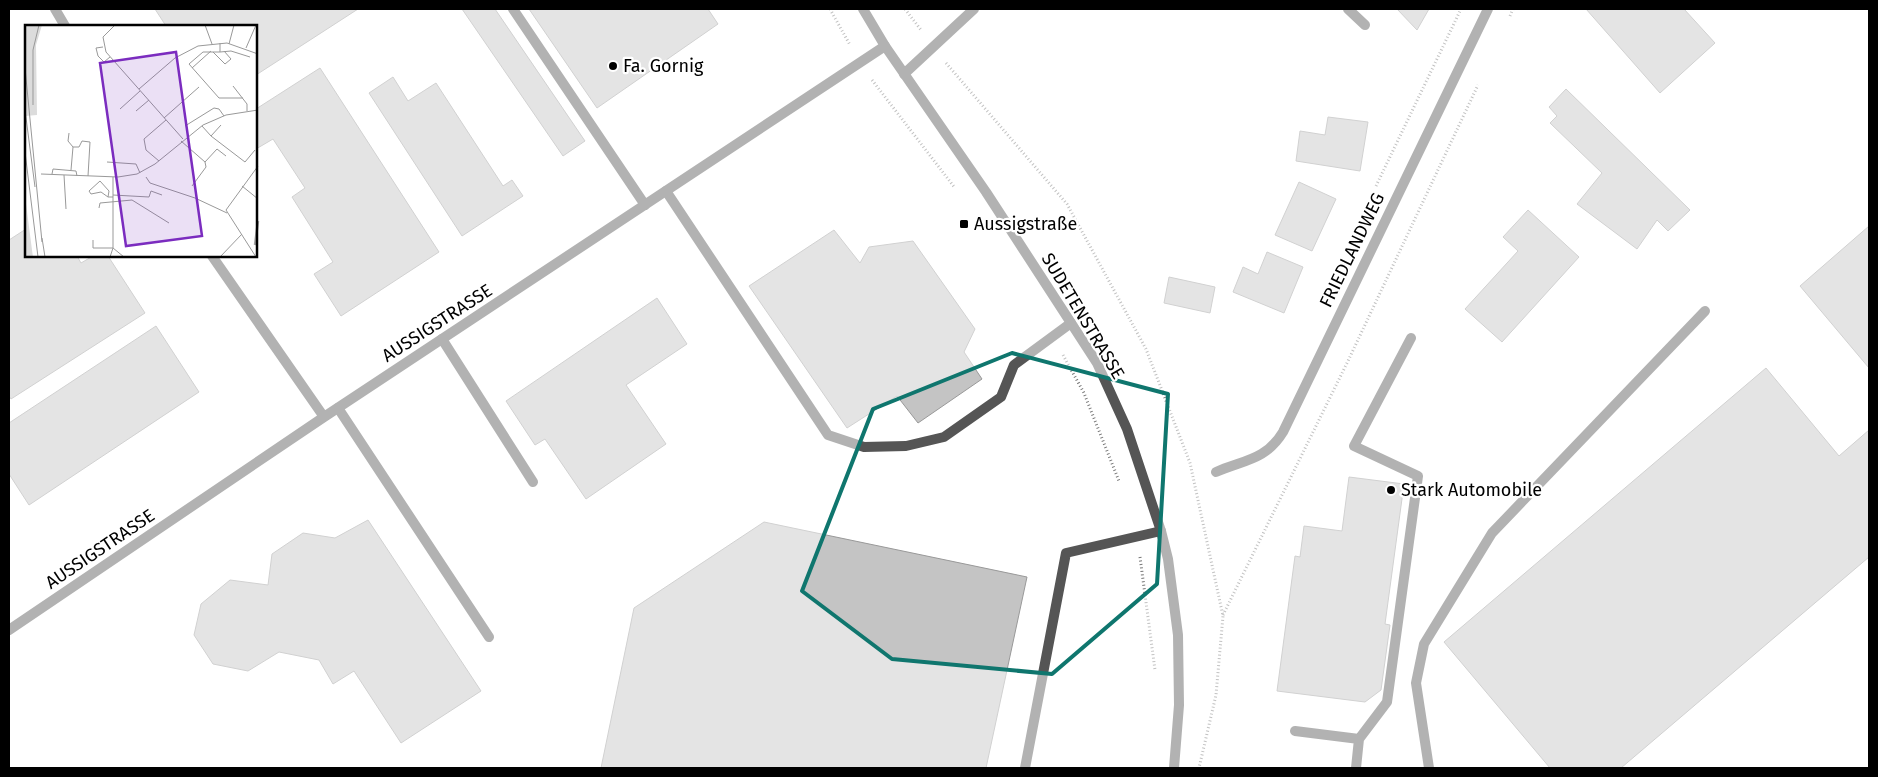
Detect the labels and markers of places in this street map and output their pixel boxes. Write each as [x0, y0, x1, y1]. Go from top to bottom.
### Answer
place label: Fa. Gornig [623, 55, 704, 77]
marker: Fa. Gornig [607, 60, 619, 72]
place label: Aussigstraße [974, 213, 1077, 235]
marker: Aussigstraße [958, 218, 970, 230]
place label: Stark Automobile [1401, 479, 1542, 501]
marker: Stark Automobile [1385, 484, 1397, 496]

